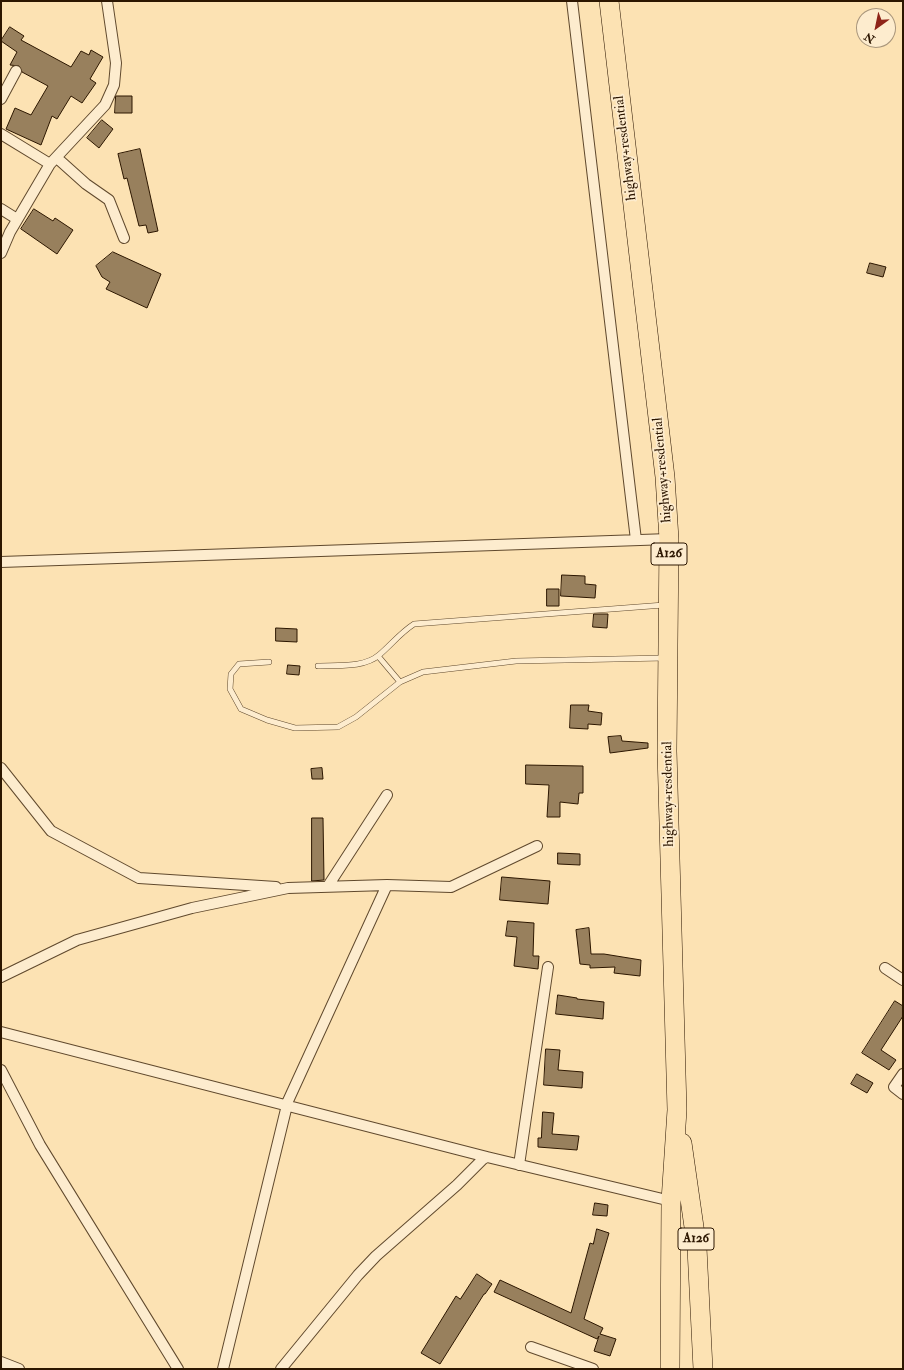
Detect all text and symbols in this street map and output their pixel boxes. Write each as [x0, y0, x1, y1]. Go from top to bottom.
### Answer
north arrow [856, 8, 896, 48]
text: N [862, 30, 877, 46]
street label: highway+resdential [611, 95, 641, 201]
street label: highway+resdential [650, 417, 676, 523]
road number: A126 [651, 543, 687, 565]
street label: highway+resdential [660, 741, 678, 847]
road number: A126 [678, 1228, 714, 1250]

